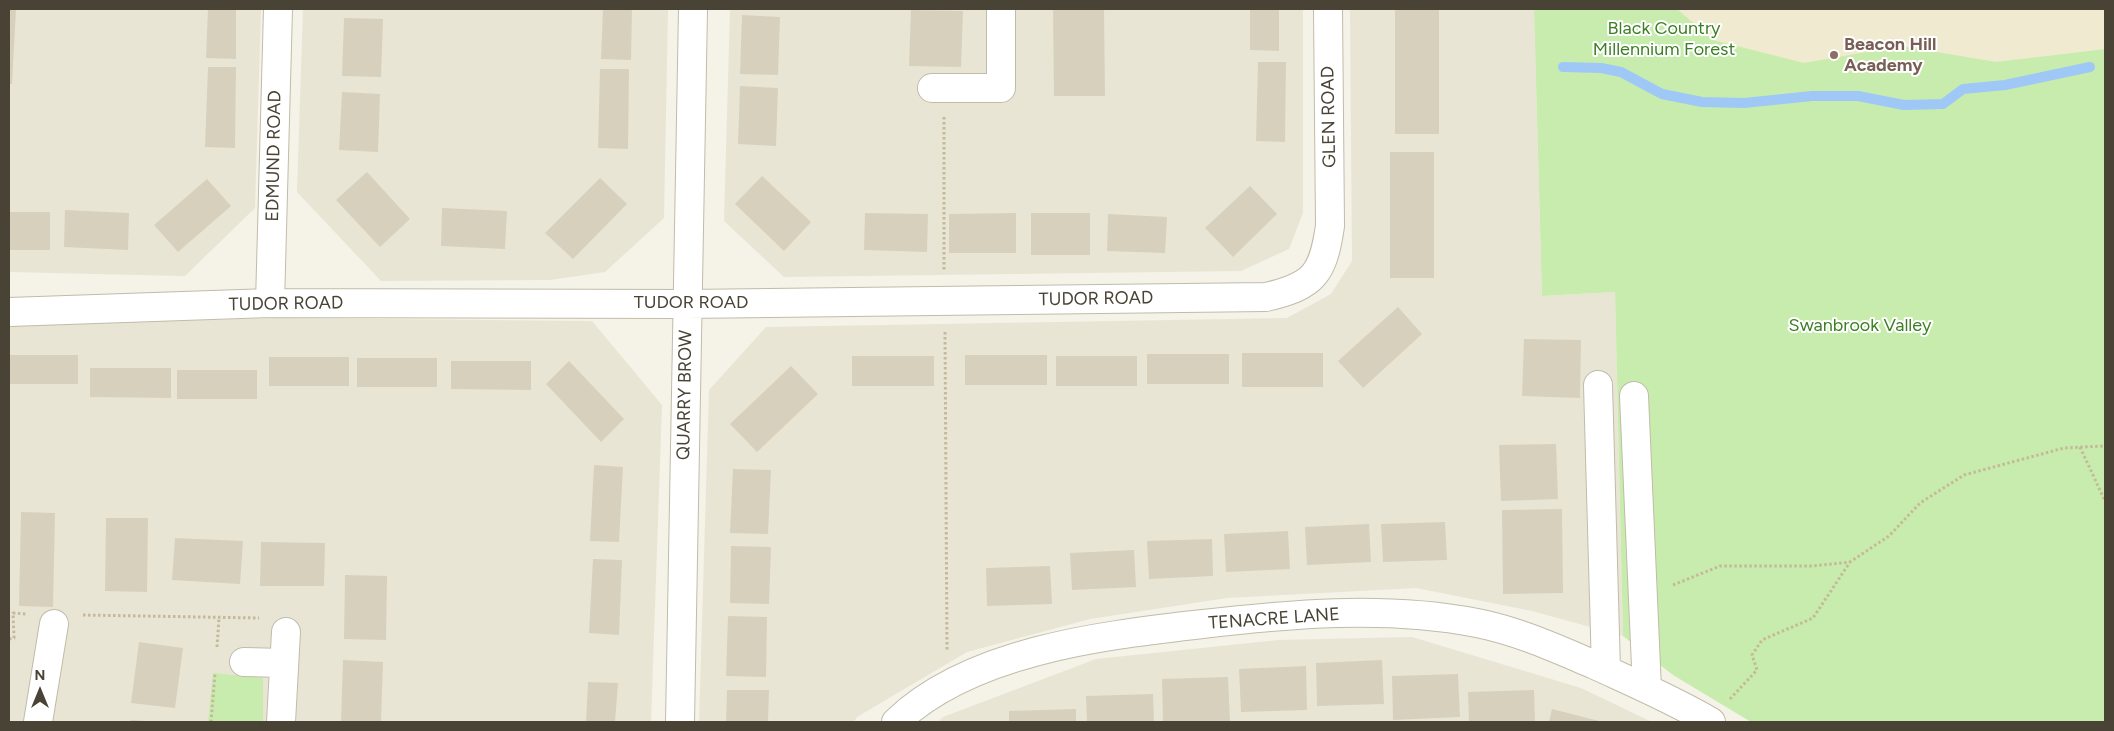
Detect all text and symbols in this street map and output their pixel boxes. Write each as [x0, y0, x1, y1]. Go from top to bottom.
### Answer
park label: Black Country Millennium Forest [1593, 18, 1735, 60]
place label: Beacon Hill Academy [1844, 34, 1936, 76]
marker: Beacon Hill Academy [1828, 49, 1840, 61]
street label: GLEN ROAD [1317, 66, 1341, 168]
street label: EDMUND ROAD [262, 90, 286, 222]
street label: TUDOR ROAD [1039, 287, 1153, 311]
street label: TUDOR ROAD [229, 292, 343, 316]
street label: TUDOR ROAD [634, 292, 748, 314]
park label: Swanbrook Valley [1789, 315, 1931, 337]
street label: QUARRY BROW [673, 330, 697, 460]
street label: TENACRE LANE [1208, 604, 1340, 634]
north arrow [15, 666, 65, 716]
text: N [35, 667, 45, 684]

